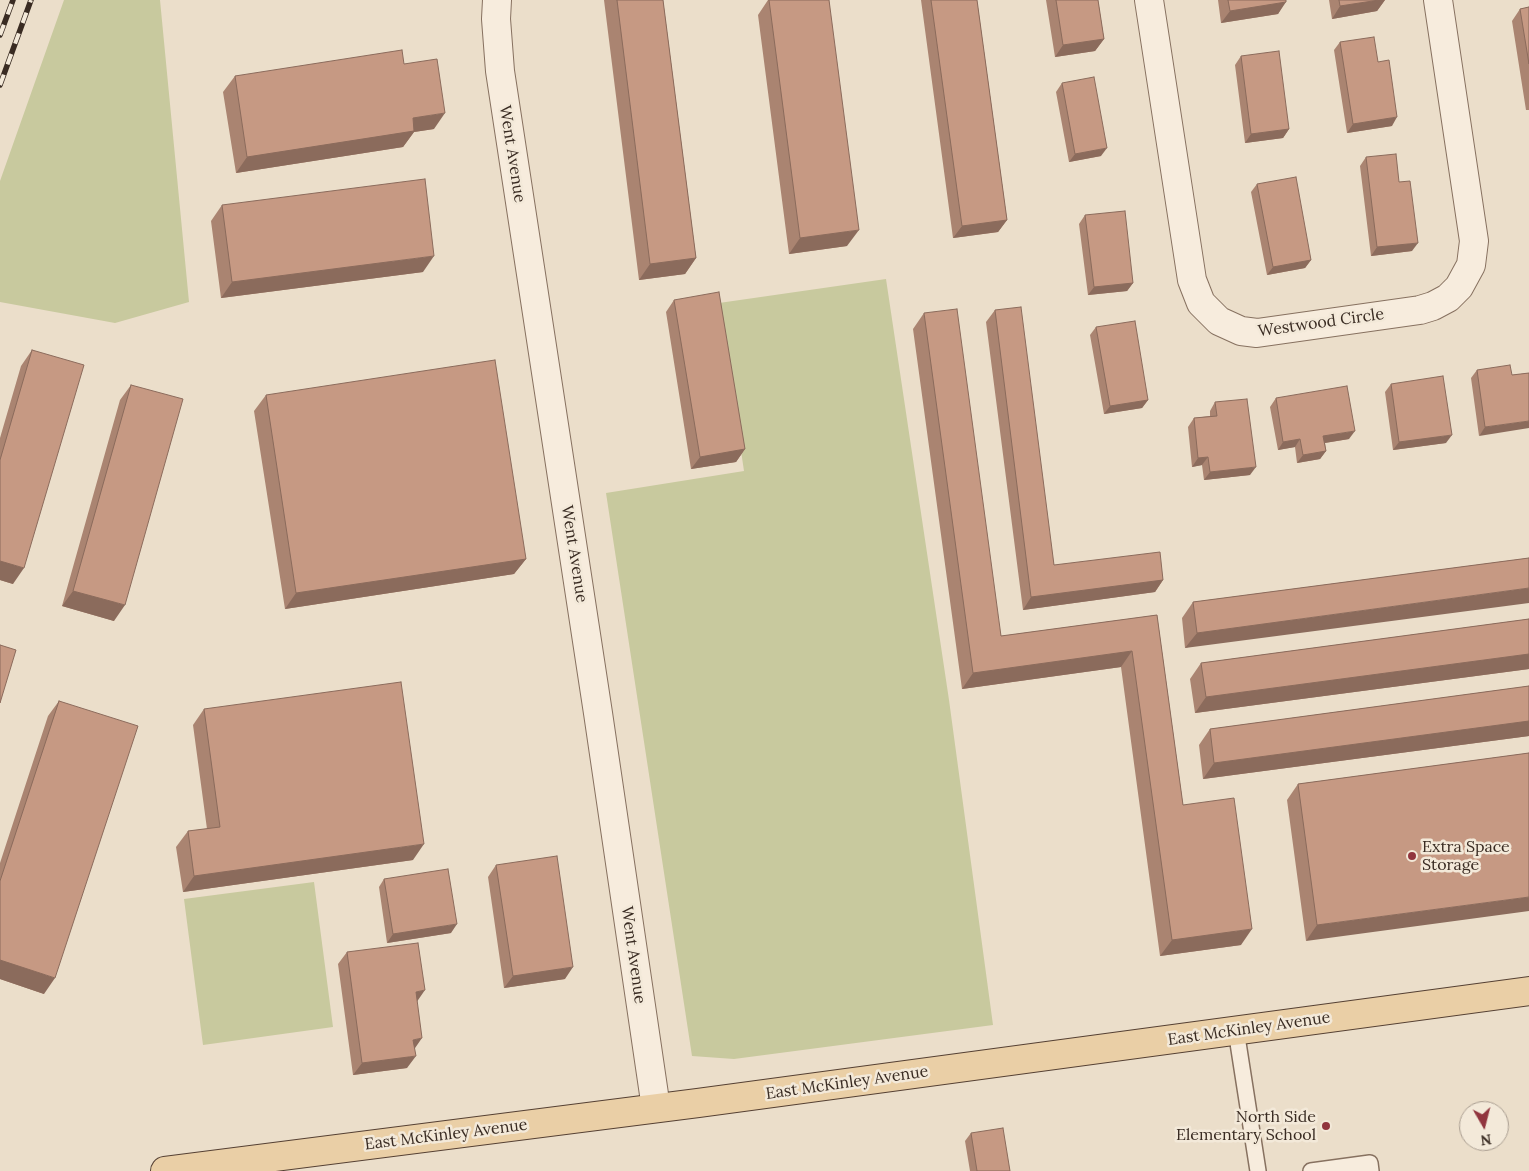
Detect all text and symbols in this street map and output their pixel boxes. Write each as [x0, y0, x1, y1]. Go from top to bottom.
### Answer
street label: Went Avenue [495, 104, 529, 204]
street label: Westwood Circle [1257, 305, 1385, 341]
street label: Went Avenue [557, 504, 591, 604]
place label: Extra Space Storage [1422, 837, 1510, 875]
marker: Extra Space Storage [1406, 850, 1418, 862]
street label: Went Avenue [617, 905, 649, 1005]
street label: East McKinley Avenue [1167, 1008, 1331, 1050]
street label: East McKinley Avenue [765, 1062, 929, 1104]
north arrow [1459, 1101, 1509, 1151]
place label: North Side Elementary School [1176, 1107, 1316, 1145]
street label: East McKinley Avenue [364, 1115, 528, 1155]
marker: North Side Elementary School [1320, 1120, 1332, 1132]
text: N [1479, 1130, 1493, 1150]

